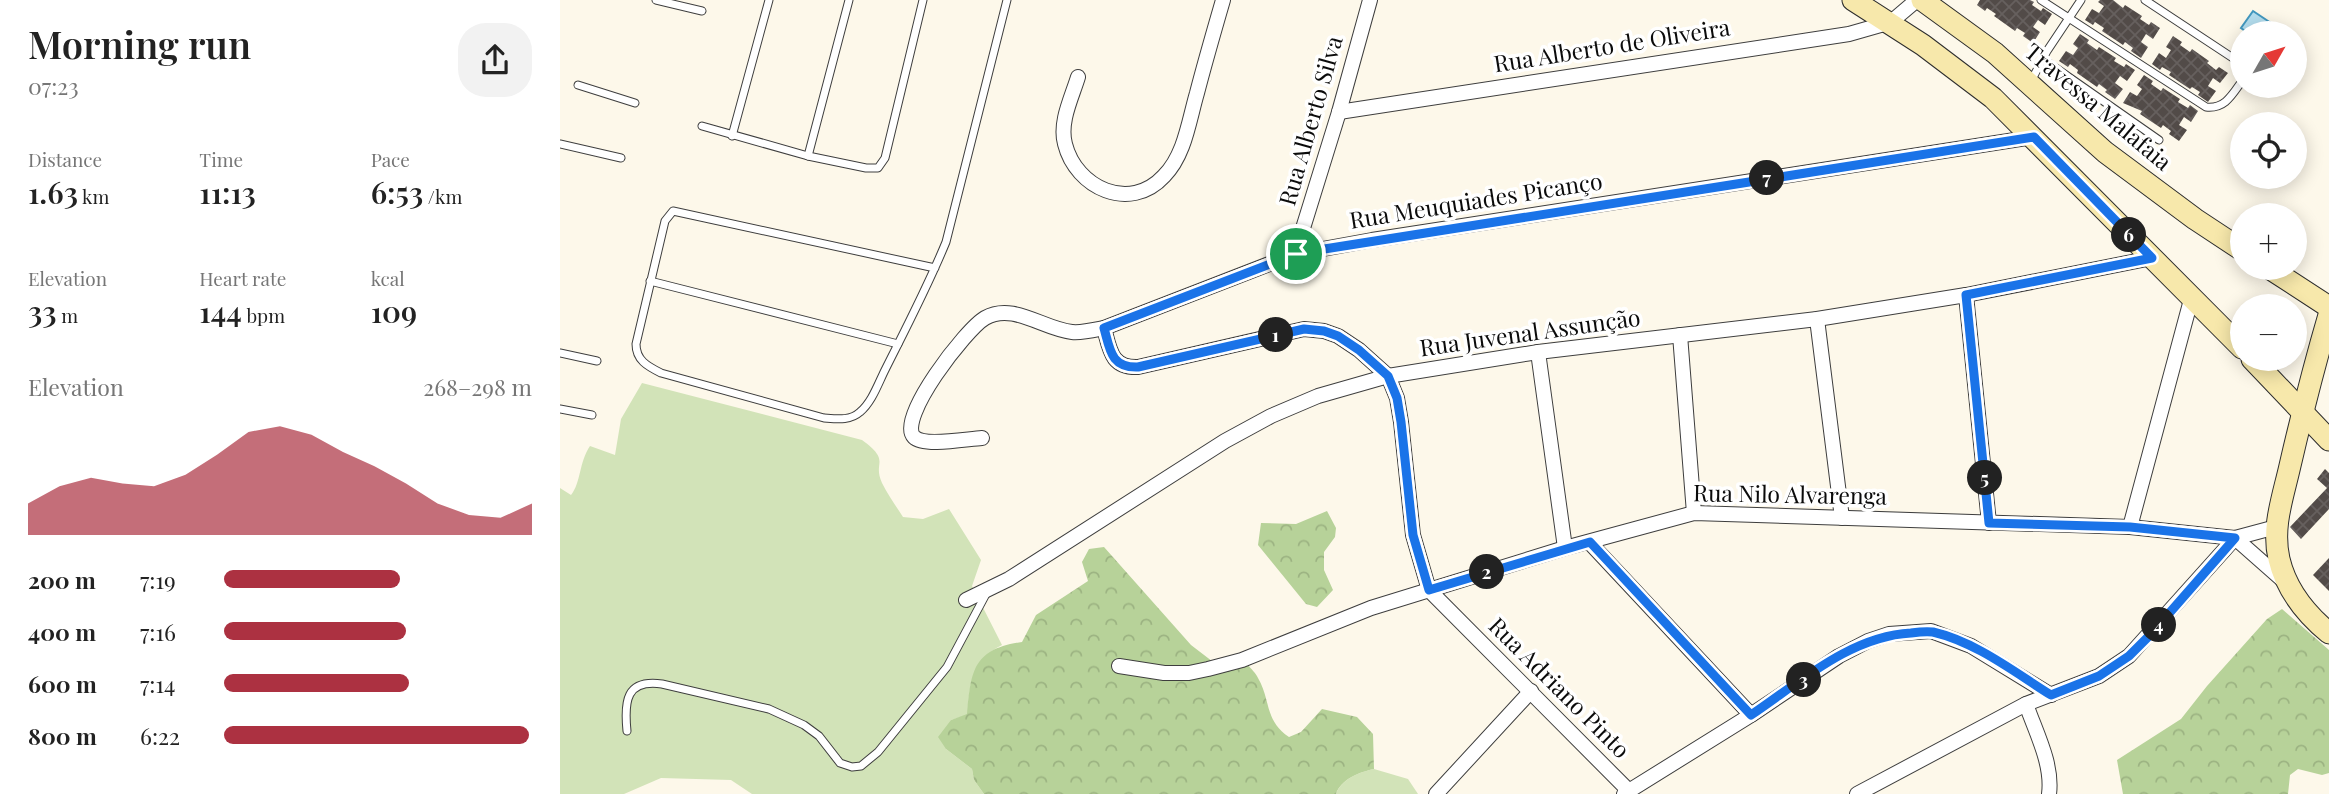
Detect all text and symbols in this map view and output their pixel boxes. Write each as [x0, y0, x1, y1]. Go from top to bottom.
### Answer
street label: Rua Alberto de Oliveira [1491, 10, 1733, 78]
text: Morning run [28, 18, 251, 69]
north arrow [2230, 21, 2306, 98]
map controls [2230, 21, 2307, 371]
button: share [458, 23, 532, 97]
street label: Rua Alberto Silva [1271, 32, 1349, 209]
street label: Travessa Malafaia [2019, 35, 2179, 177]
text: 07:23 [28, 70, 79, 101]
button: locate [2230, 112, 2307, 189]
text: Distance [28, 146, 102, 172]
text: Time [199, 146, 243, 172]
text: Pace [371, 146, 410, 172]
pin: 7 [1750, 160, 1784, 196]
street label: Rua Meuquiades Picanço [1347, 164, 1604, 235]
text: 7 [1762, 164, 1771, 190]
text: 1.63 [28, 172, 78, 212]
text: 11:13 [199, 172, 256, 212]
text: 6:53 [371, 172, 423, 212]
text: km [78, 183, 109, 209]
text: /km [423, 183, 462, 209]
button: + [2230, 203, 2307, 280]
pin: 6 [2112, 218, 2146, 252]
text: 6 [2123, 221, 2134, 247]
pin [1266, 224, 1326, 284]
icon: arrive [1277, 235, 1315, 273]
text: Elevation [28, 265, 107, 291]
text: Heart rate [199, 265, 286, 291]
text: kcal [371, 265, 405, 291]
text: 33 [28, 291, 57, 331]
text: 144 [199, 291, 242, 331]
text: 109 [371, 291, 417, 331]
button: − [2230, 294, 2307, 371]
street label: Rua Juvenal Assunção [1417, 301, 1642, 362]
text: m [57, 302, 78, 328]
text: bpm [242, 302, 285, 328]
pin: 1 [1258, 318, 1294, 352]
text: 1 [1272, 321, 1279, 347]
text: Elevation [28, 371, 124, 402]
text: 268–298 m [423, 371, 532, 402]
pin: 5 [1968, 461, 2002, 496]
text: 5 [1980, 464, 1989, 490]
street label: Rua Nilo Alvarenga [1693, 476, 1888, 511]
pin: 2 [1469, 554, 1504, 590]
text: 2 [1482, 558, 1491, 584]
text: 200 m [28, 564, 96, 595]
text: 7:19 [140, 564, 176, 595]
pin: 4 [2142, 608, 2176, 642]
street label: Rua Adriano Pinto [1483, 610, 1637, 764]
text: 4 [2153, 611, 2164, 637]
text: 400 m [28, 616, 96, 647]
text: 7:16 [140, 616, 176, 647]
pin: 3 [1786, 662, 1822, 698]
text: 3 [1799, 666, 1808, 692]
text: 600 m [28, 668, 97, 699]
text: 7:14 [140, 668, 175, 699]
text: 800 m [28, 720, 97, 751]
text: 6:22 [140, 720, 180, 751]

